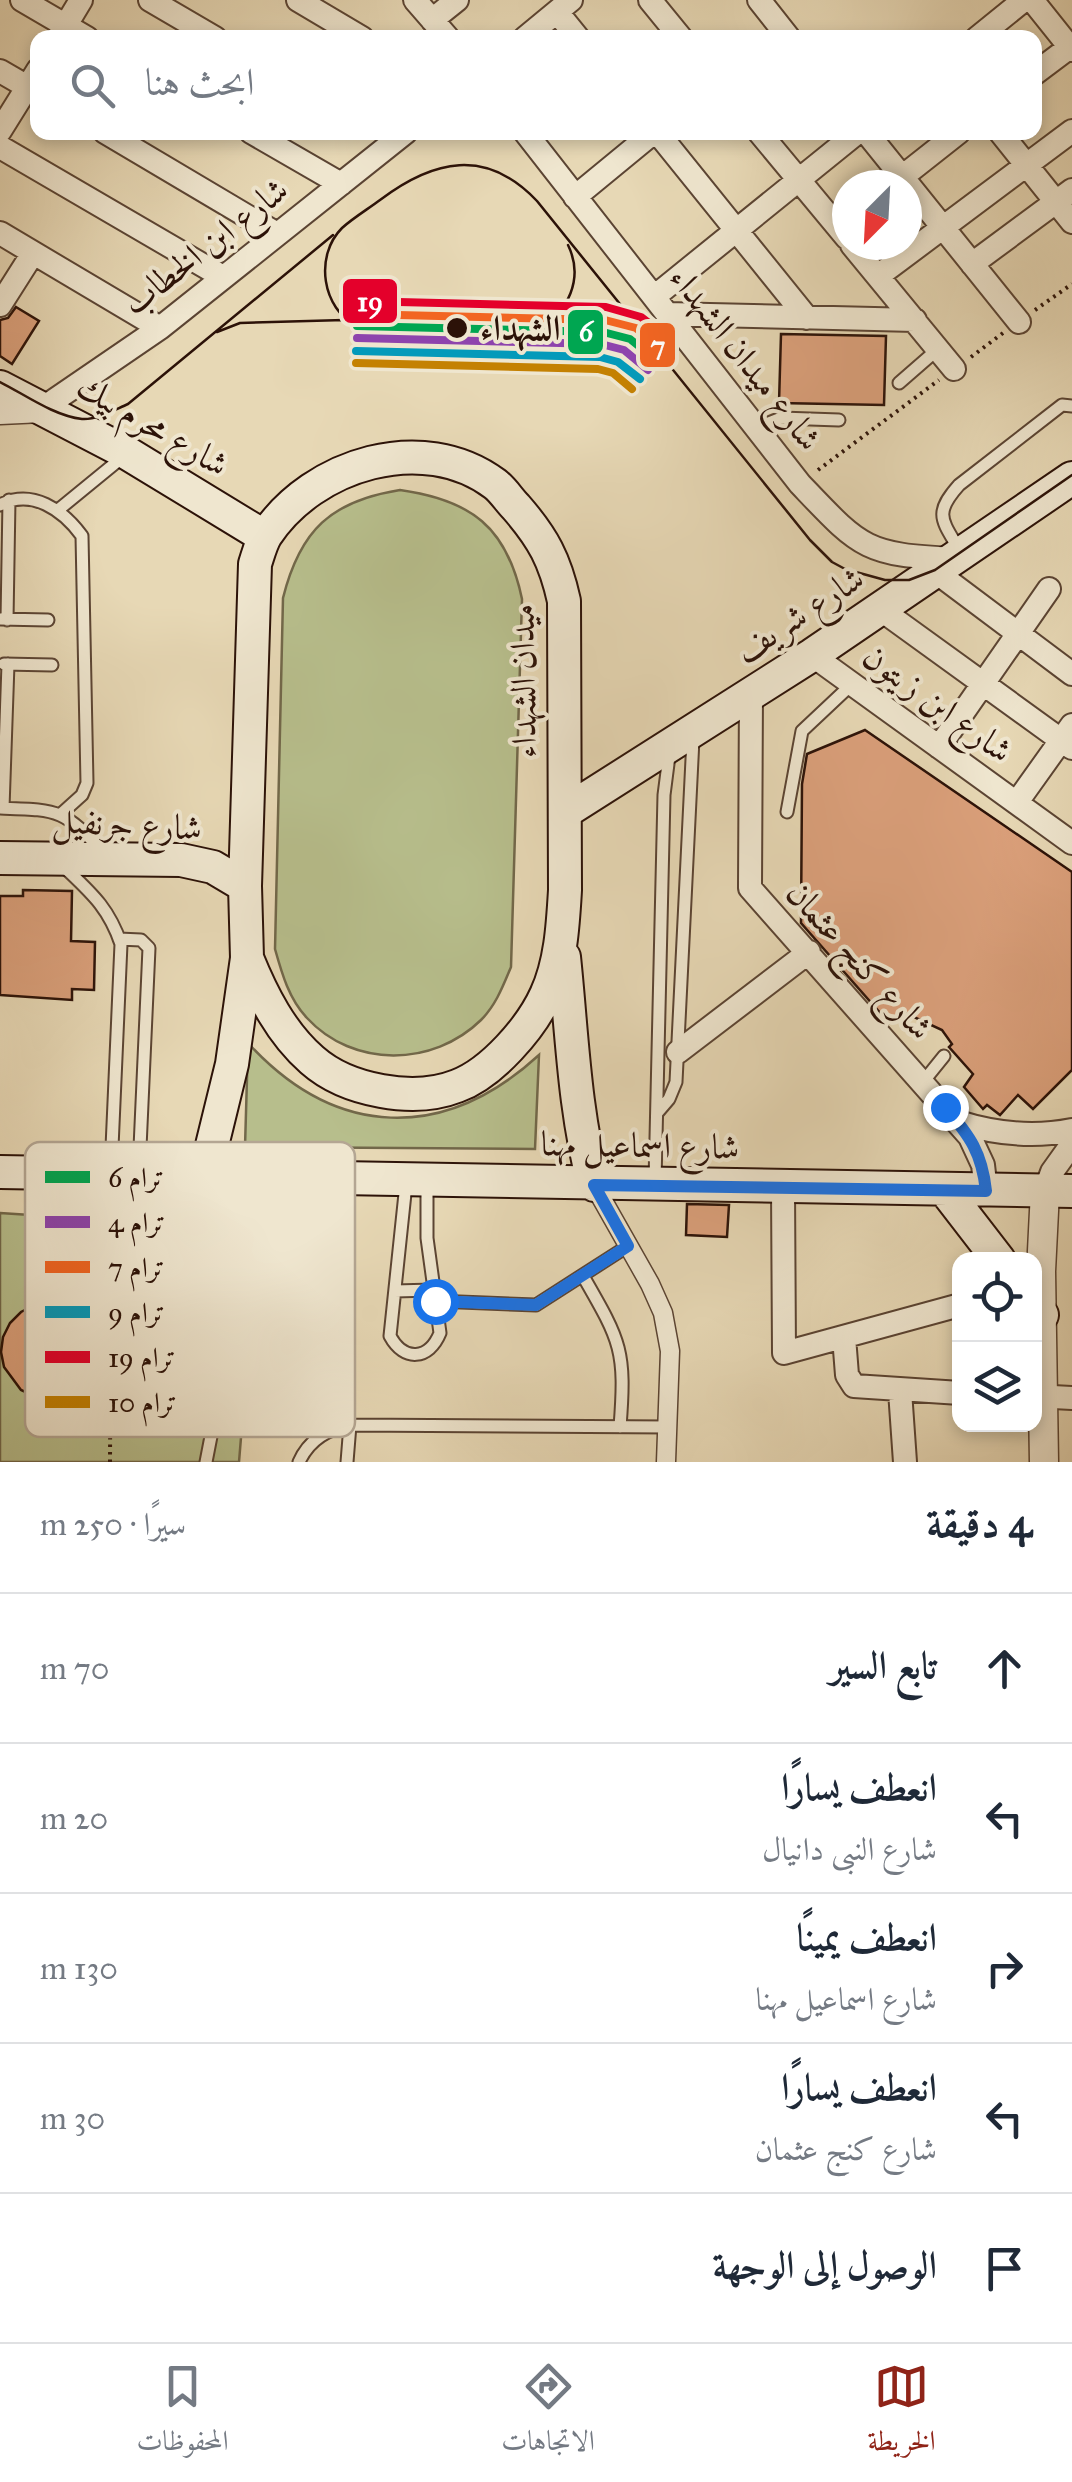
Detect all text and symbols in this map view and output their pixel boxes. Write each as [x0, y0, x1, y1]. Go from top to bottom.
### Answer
search box [30, 30, 1042, 140]
icon: search [65, 58, 120, 113]
text: ابحث هنا [145, 59, 255, 105]
street label: شارع ابن الخطاب [114, 168, 301, 330]
north arrow [832, 170, 922, 260]
street label: شارع ميدان الشهداء [655, 257, 831, 464]
line badge: 19 [341, 277, 399, 325]
text: 19 [357, 284, 383, 319]
place label: الشهداء [480, 307, 561, 352]
line badge: 6 [566, 308, 605, 356]
text: 6 [579, 314, 595, 349]
marker: الشهداء [444, 315, 470, 341]
line badge: 7 [638, 321, 677, 369]
text: 7 [651, 328, 666, 363]
street label: شارع محرم بيك [65, 365, 236, 494]
street label: شارع شريف [726, 557, 876, 678]
street label: ميدان الشهداء [501, 603, 547, 759]
street label: شارع ابن زيتون [850, 635, 1021, 778]
street label: شارع جرنفيل [51, 799, 203, 857]
street label: شارع كنج عثمان [770, 872, 942, 1055]
route end [923, 1085, 969, 1131]
street label: شارع اسماعيل مهنا [540, 1122, 740, 1176]
legend [25, 1142, 355, 1437]
text: ترام 6 [108, 1160, 164, 1202]
text: ترام 4 [108, 1205, 165, 1247]
text: ترام 7 [108, 1250, 165, 1292]
map controls [952, 1252, 1042, 1432]
button: locate [952, 1252, 1042, 1342]
route start [413, 1279, 459, 1325]
text: ترام 9 [108, 1295, 165, 1337]
text: ترام 19 [108, 1340, 176, 1382]
button: layers [952, 1342, 1042, 1432]
text: ترام 10 [108, 1385, 177, 1427]
text: 4 دقيقة [926, 1497, 1032, 1549]
text: سيرًا · 250 m [40, 1505, 186, 1544]
icon: ahead [977, 1641, 1032, 1696]
text: تابع السير [830, 1642, 937, 1688]
text: 70 m [40, 1649, 109, 1688]
text: انعطف يسارًا [781, 1764, 937, 1810]
icon: left [977, 1791, 1032, 1846]
text: 20 m [40, 1799, 108, 1838]
text: شارع النبى دانيال [762, 1830, 937, 1869]
text: انعطف يمينًا [796, 1914, 937, 1960]
icon: right [977, 1941, 1032, 1996]
text: 130 m [40, 1949, 118, 1988]
text: شارع اسماعيل مهنا [755, 1980, 937, 2019]
text: انعطف يسارًا [781, 2064, 937, 2110]
icon: left [977, 2091, 1032, 2146]
text: 30 m [40, 2099, 105, 2138]
text: شارع كنج عثمان [755, 2130, 937, 2169]
icon: arrive [977, 2241, 1032, 2296]
text: الوصول إلى الوجهة [712, 2242, 937, 2288]
tab: المحفوظات [136, 2359, 229, 2468]
tab: الاتجاهات [501, 2359, 595, 2468]
tab: الخريطة [868, 2359, 936, 2468]

